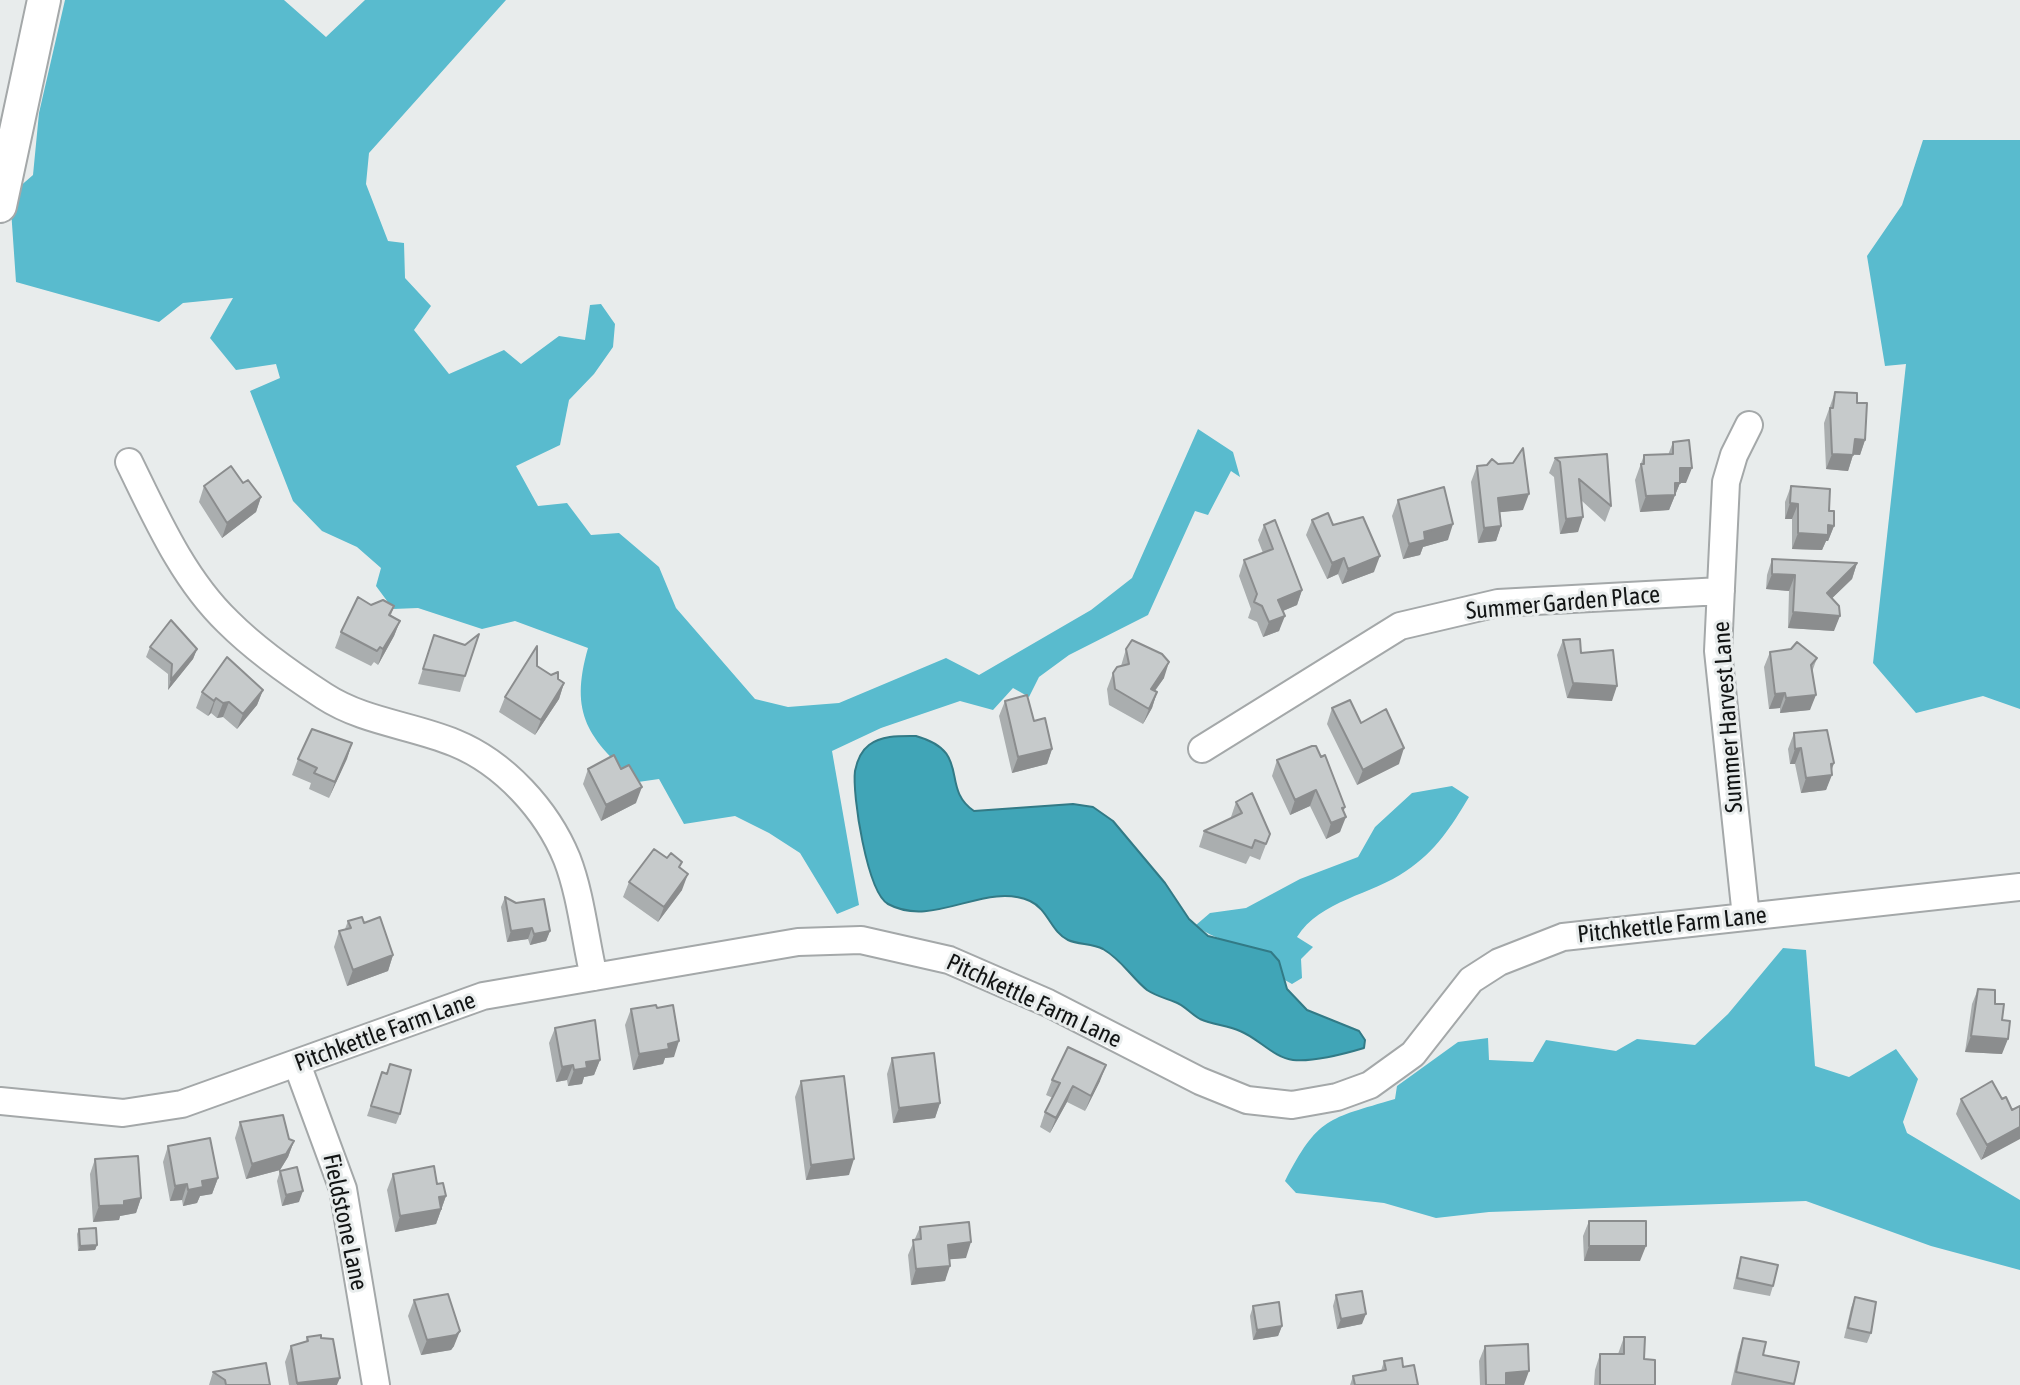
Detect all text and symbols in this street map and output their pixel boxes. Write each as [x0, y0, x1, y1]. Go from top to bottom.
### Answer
street label: Summer Garden Place [1465, 580, 1661, 626]
street label: Summer Harvest Lane [1707, 620, 1749, 814]
street label: Pitchkettle Farm Lane [1576, 901, 1768, 949]
street label: Pitchkettle Farm Lane [942, 948, 1126, 1054]
street label: Pitchkettle Farm Lane [291, 986, 479, 1078]
street label: Fieldstone Lane [316, 1151, 374, 1293]

